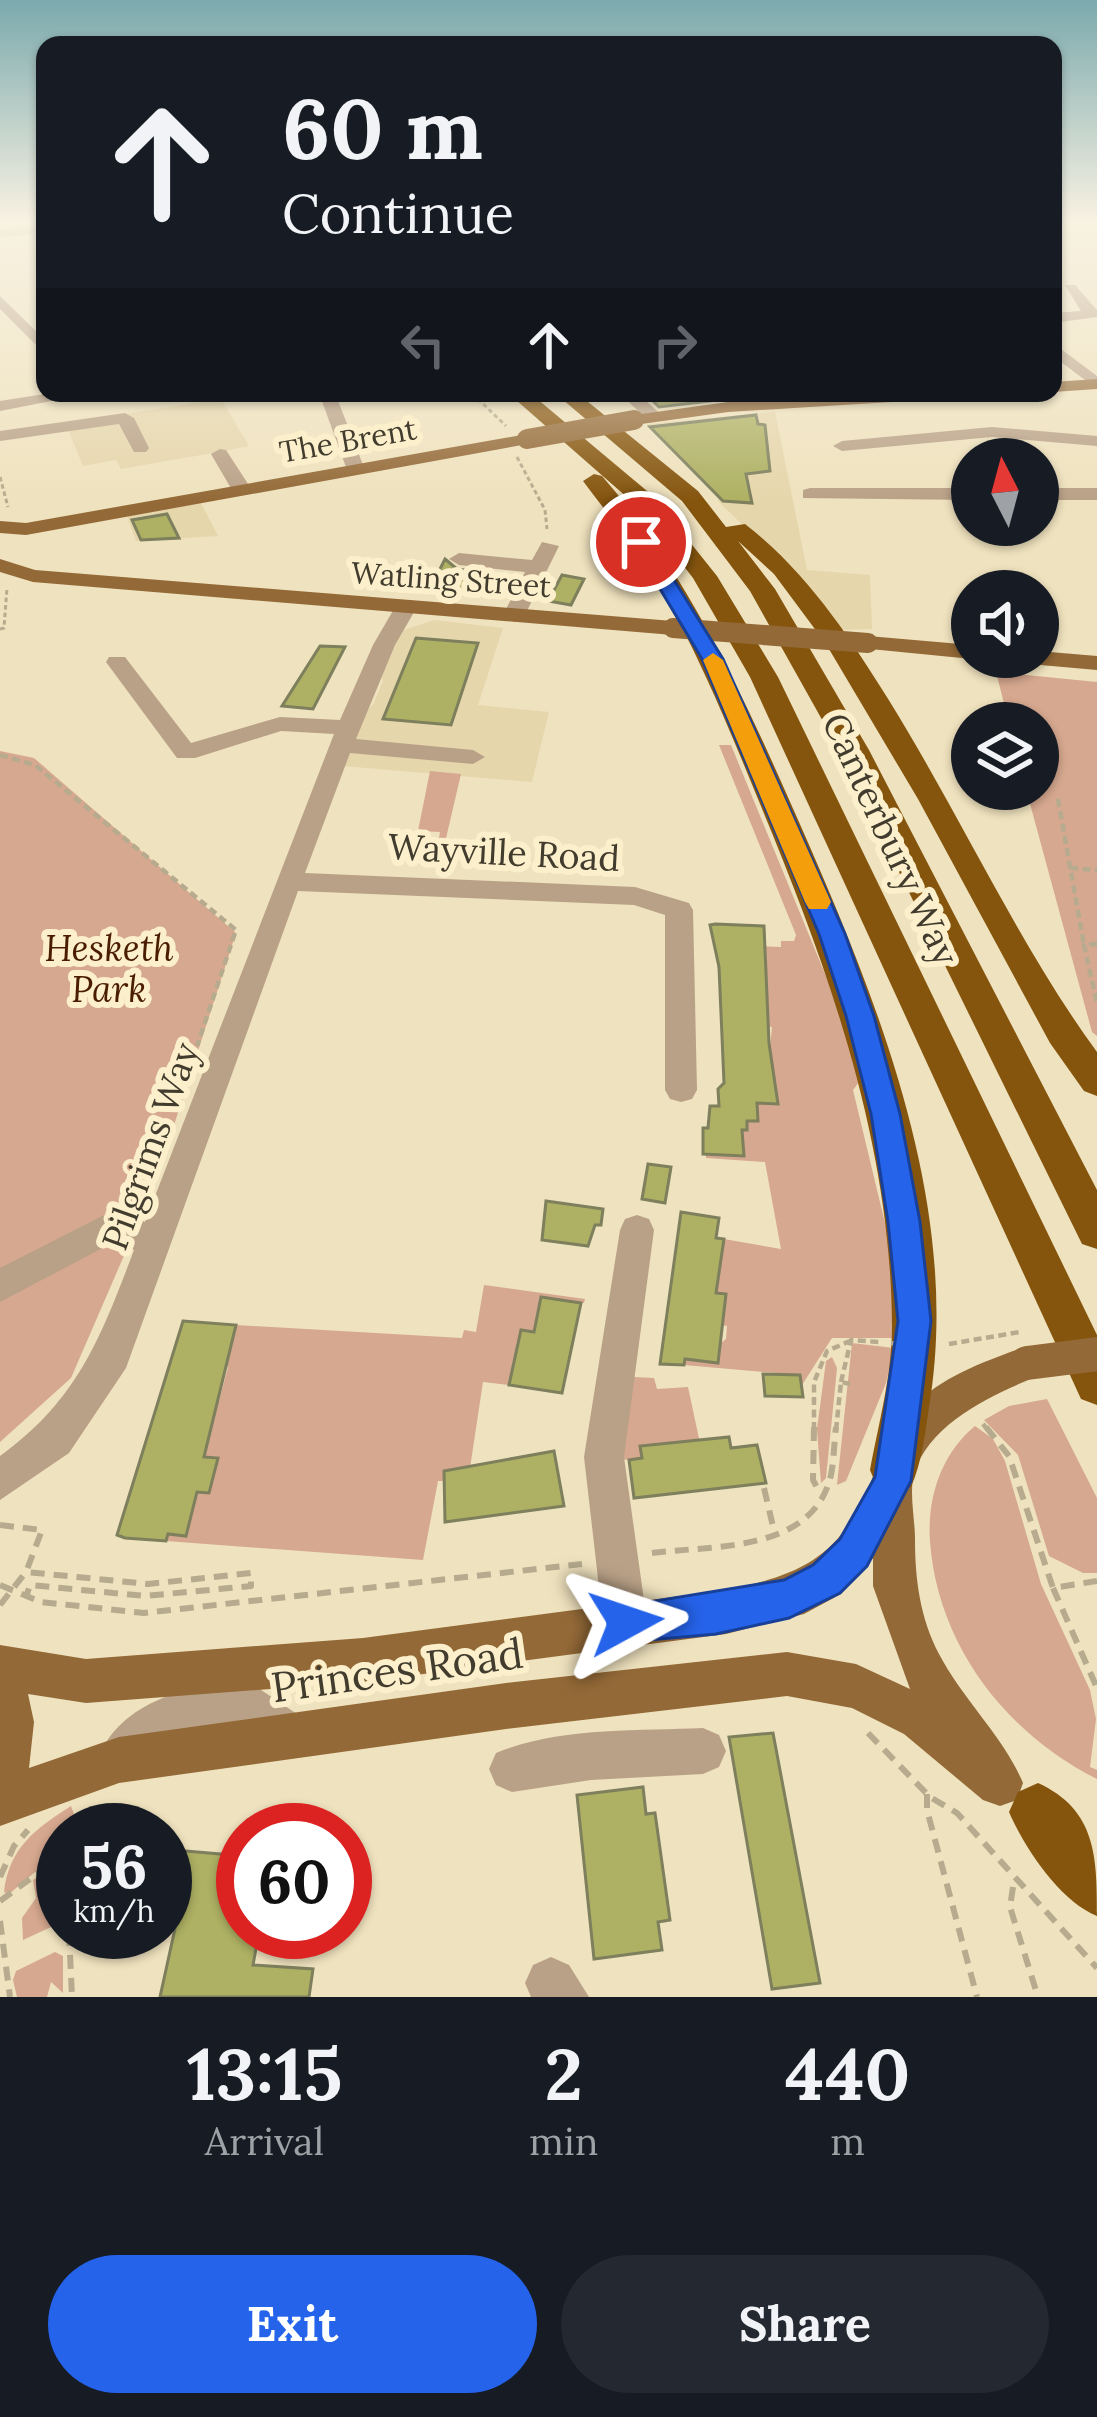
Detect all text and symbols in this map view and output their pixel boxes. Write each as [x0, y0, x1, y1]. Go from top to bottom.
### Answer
text: 60 m [282, 74, 483, 182]
icon: ahead [84, 84, 240, 240]
text: Continue [282, 179, 514, 248]
icon: left [390, 312, 456, 378]
icon: ahead [516, 312, 582, 378]
icon: right [642, 312, 708, 378]
street label: The Brent [276, 409, 420, 471]
north arrow [951, 438, 1059, 546]
map controls [951, 438, 1059, 810]
pin [590, 491, 692, 593]
icon: arrive [608, 509, 674, 575]
street label: Watling Street [350, 553, 552, 606]
button: sound [951, 570, 1059, 678]
button: layers [951, 702, 1059, 810]
street label: Canterbury Way [812, 706, 970, 972]
street label: Wayville Road [387, 823, 621, 881]
park label: Hesketh Park [44, 925, 174, 1012]
street label: Pilgrims Way [91, 1036, 209, 1256]
position arrow [563, 1559, 689, 1685]
street label: Princes Road [268, 1626, 526, 1714]
speed limit sign: 60 [216, 1803, 372, 1959]
text: 56 [81, 1828, 147, 1904]
text: km/h [73, 1892, 155, 1930]
text: 13:15 [187, 2028, 342, 2120]
text: 2 [544, 2028, 583, 2120]
text: 440 [785, 2028, 910, 2120]
text: Arrival [205, 2116, 324, 2166]
text: min [529, 2116, 598, 2166]
text: m [830, 2116, 865, 2166]
button: Exit [48, 2255, 537, 2393]
button: Share [561, 2255, 1049, 2393]

